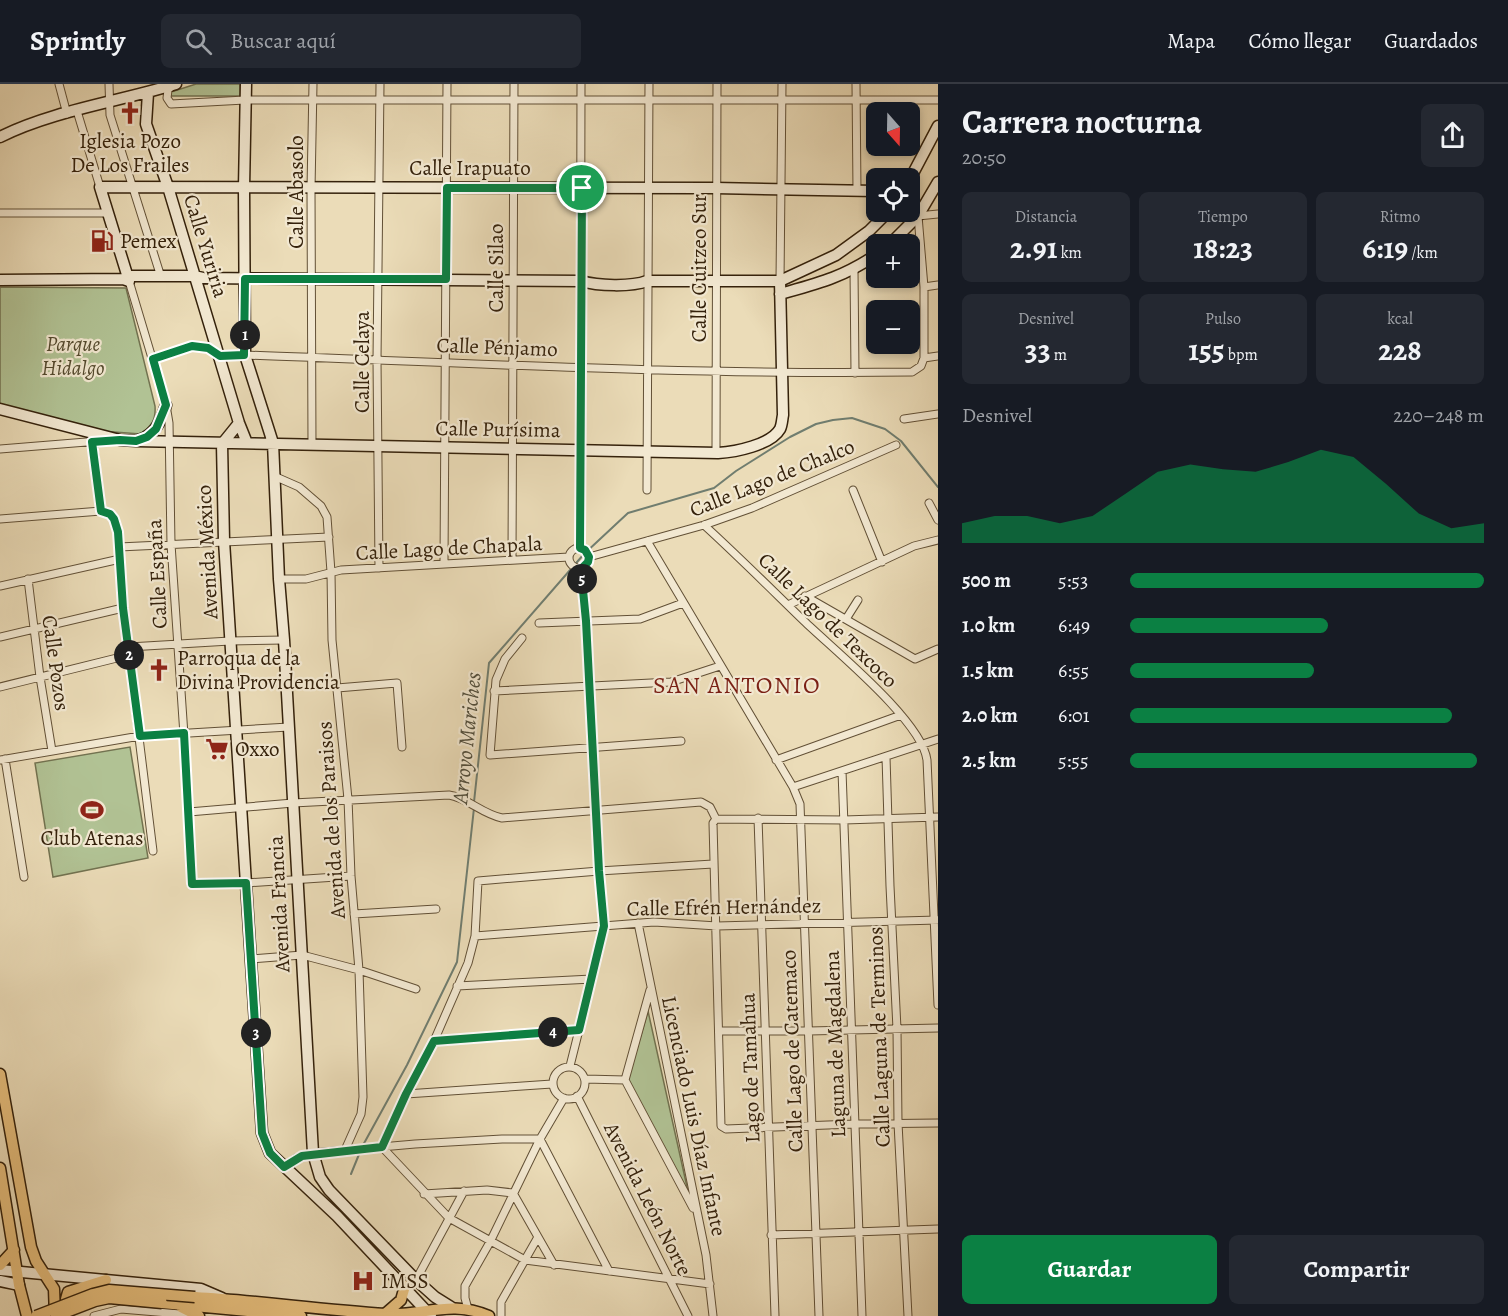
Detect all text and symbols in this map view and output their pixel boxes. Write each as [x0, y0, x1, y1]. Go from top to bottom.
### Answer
search box [161, 14, 581, 68]
text: Sprintly [30, 22, 125, 60]
icon: search [182, 25, 215, 58]
text: Buscar aquí [230, 26, 336, 56]
text: Mapa [1167, 27, 1215, 55]
text: Cómo llegar [1248, 27, 1351, 55]
text: Guardados [1384, 27, 1478, 55]
text: Carrera nocturna [962, 99, 1202, 144]
church icon: Iglesia Pozo De Los Frailes [117, 100, 143, 126]
north arrow [866, 102, 920, 156]
map controls [866, 102, 920, 354]
button: share [1421, 104, 1484, 167]
place label: Iglesia Pozo De Los Frailes [71, 127, 189, 179]
street label: Calle Abasolo [282, 135, 310, 249]
text: 20:50 [962, 144, 1006, 171]
street label: Calle Irapuato [409, 154, 531, 182]
pin [556, 162, 607, 213]
button: locate [866, 168, 920, 222]
icon: arrive [565, 171, 598, 204]
street label: Calle Yuriria [177, 191, 235, 301]
street label: Calle Cuitzeo Sur [685, 194, 713, 342]
text: Distancia [1015, 206, 1077, 228]
text: Tiempo [1198, 206, 1248, 228]
text: Ritmo [1380, 206, 1420, 228]
street label: Calle Silao [482, 224, 510, 312]
place label: Pemex [120, 227, 176, 255]
fuel station icon: Pemex [89, 228, 115, 254]
text: 2.91 [1010, 228, 1057, 268]
text: 18:23 [1193, 228, 1253, 268]
text: 6:19 [1362, 228, 1408, 268]
button: + [866, 234, 920, 288]
text: km [1057, 242, 1082, 264]
text: /km [1408, 242, 1438, 264]
button: − [866, 300, 920, 354]
text: Desnivel [1018, 308, 1074, 330]
text: Pulso [1205, 308, 1241, 330]
text: kcal [1387, 308, 1413, 330]
street label: Calle Celaya [348, 311, 376, 413]
pin: 1 [230, 320, 260, 350]
text: 1 [242, 324, 248, 346]
park label: Parque Hidalgo [41, 330, 105, 382]
text: 33 [1025, 330, 1051, 370]
text: 155 [1188, 330, 1225, 370]
text: 228 [1378, 330, 1422, 370]
street label: Calle Pénjamo [436, 331, 558, 363]
text: m [1051, 344, 1067, 366]
text: bpm [1225, 344, 1258, 366]
text: Desnivel [962, 402, 1032, 429]
text: 220–248 m [1393, 402, 1484, 429]
street label: Calle Purísima [435, 414, 561, 444]
street label: Calle Lago de Chalco [685, 432, 859, 524]
street label: Avenida México [190, 484, 225, 621]
street label: Calle España [140, 518, 174, 630]
street label: Calle Lago de Chapala [355, 529, 543, 567]
street label: Calle Lago de Texcoco [752, 546, 904, 694]
pin: 5 [567, 564, 597, 594]
text: 500 m [962, 567, 1011, 594]
text: 5:53 [1058, 567, 1088, 594]
text: 5 [579, 568, 585, 590]
text: 1.0 km [962, 612, 1015, 639]
text: 6:49 [1058, 612, 1090, 639]
street label: Calle Pozos [35, 613, 77, 713]
pin: 2 [114, 640, 144, 670]
text: 2 [125, 644, 133, 666]
place label: Parroqua de la Divina Providencia [177, 644, 340, 696]
church icon: Parroqua de la Divina Providencia [146, 657, 172, 683]
text: 1.5 km [962, 657, 1014, 684]
text: 6:55 [1058, 657, 1089, 684]
district label: SAN ANTONIO [653, 669, 821, 701]
water label: Arroyo Mariches [445, 670, 489, 806]
text: 2.0 km [962, 702, 1018, 729]
text: 6:01 [1058, 702, 1090, 729]
street label: Avenida de los Paraisos [310, 720, 352, 921]
place label: Oxxo [235, 735, 280, 763]
supermarket icon: Oxxo [204, 736, 230, 762]
text: 2.5 km [962, 747, 1016, 774]
text: 5:55 [1058, 747, 1089, 774]
sports icon: Club Atenas [79, 797, 105, 823]
place label: Club Atenas [41, 824, 143, 852]
street label: Avenida Francia [261, 835, 297, 974]
street label: Calle Efrén Hernández [626, 891, 822, 923]
street label: Calle Laguna de Terminos [861, 926, 897, 1148]
street label: Calle Lago de Catemaco [774, 949, 810, 1153]
street label: Laguna de Magdalena [818, 950, 852, 1138]
street label: Lago de Tamahua [733, 992, 767, 1144]
street label: Licenciado Luis Díaz Infante [655, 993, 733, 1239]
pin: 4 [538, 1017, 568, 1047]
pin: 3 [241, 1018, 271, 1048]
text: 4 [549, 1021, 557, 1043]
text: 3 [253, 1022, 259, 1044]
street label: Avenida León Norte [597, 1117, 699, 1280]
button: Guardar [962, 1235, 1217, 1304]
button: Compartir [1229, 1235, 1484, 1304]
place label: IMSS [381, 1267, 429, 1295]
hospital icon: IMSS [350, 1268, 376, 1294]

